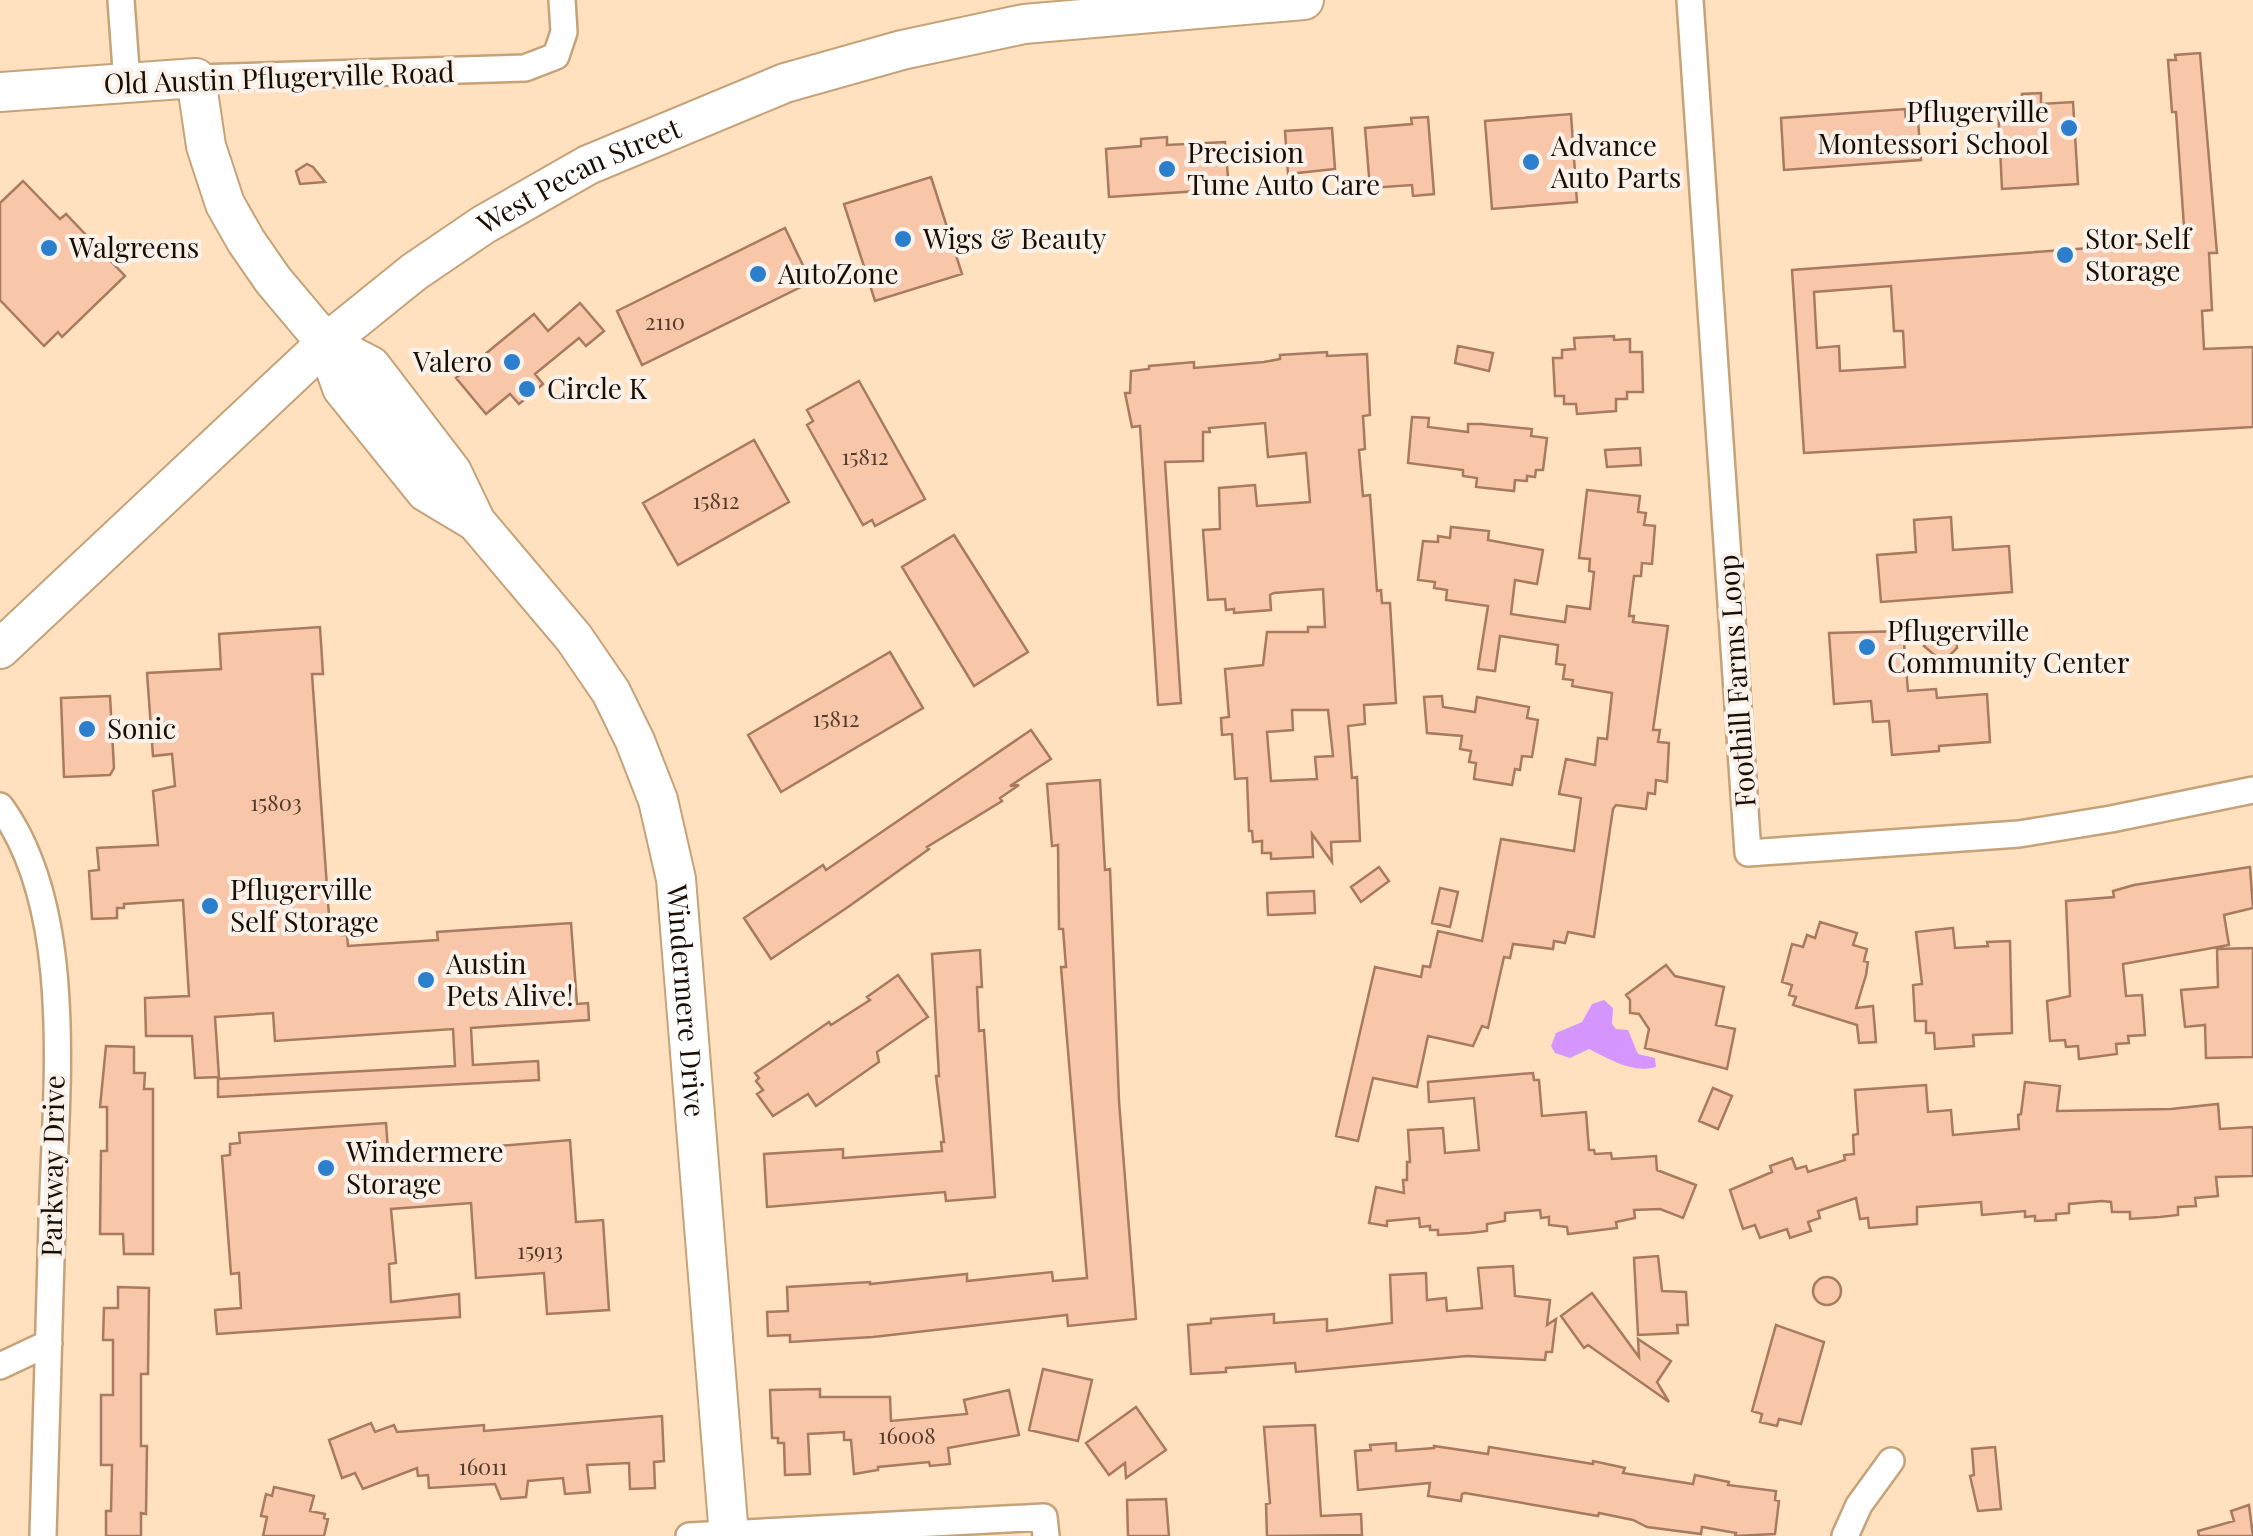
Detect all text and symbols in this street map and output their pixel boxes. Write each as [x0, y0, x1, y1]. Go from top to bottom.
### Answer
street label: Old Austin Pflugerville Road [103, 52, 455, 101]
place label: Pflugerville Montessori School [1817, 92, 2049, 161]
street label: West Pecan Street [469, 108, 687, 242]
marker: Pflugerville Montessori School [2058, 117, 2080, 139]
place label: Advance Auto Parts [1550, 126, 1681, 195]
place label: Precision Tune Auto Care [1187, 133, 1380, 202]
marker: Advance Auto Parts [1520, 151, 1542, 173]
marker: Precision Tune Auto Care [1156, 158, 1178, 180]
place label: Wigs & Beauty [922, 219, 1106, 256]
place label: Stor Self Storage [2085, 219, 2194, 288]
place label: Walgreens [68, 228, 199, 265]
marker: Wigs & Beauty [892, 228, 914, 250]
marker: Walgreens [38, 237, 60, 259]
marker: Stor Self Storage [2054, 244, 2076, 266]
place label: AutoZone [777, 254, 899, 291]
marker: AutoZone [747, 263, 769, 285]
house number: 2110 [645, 306, 685, 336]
place label: Valero [412, 342, 492, 379]
marker: Valero [501, 351, 523, 373]
place label: Circle K [547, 369, 648, 406]
marker: Circle K [516, 378, 538, 400]
house number: 15812 [841, 441, 889, 471]
house number: 15812 [692, 485, 740, 515]
street label: Foothill Farms Loop [1708, 554, 1763, 809]
place label: Pflugerville Community Center [1887, 611, 2130, 680]
marker: Pflugerville Community Center [1856, 636, 1878, 658]
house number: 15812 [812, 703, 860, 733]
place label: Sonic [107, 709, 176, 746]
marker: Sonic [76, 718, 98, 740]
house number: 15803 [250, 787, 302, 817]
place label: Pflugerville Self Storage [230, 870, 379, 939]
street label: Windermere Drive [659, 882, 715, 1119]
marker: Pflugerville Self Storage [199, 895, 221, 917]
place label: Austin Pets Alive! [445, 944, 574, 1013]
marker: Austin Pets Alive! [415, 969, 437, 991]
street label: Parkway Drive [31, 1075, 72, 1257]
place label: Windermere Storage [345, 1132, 504, 1201]
marker: Windermere Storage [315, 1157, 337, 1179]
house number: 15913 [517, 1235, 563, 1265]
house number: 16008 [878, 1420, 936, 1450]
house number: 16011 [459, 1451, 508, 1481]

